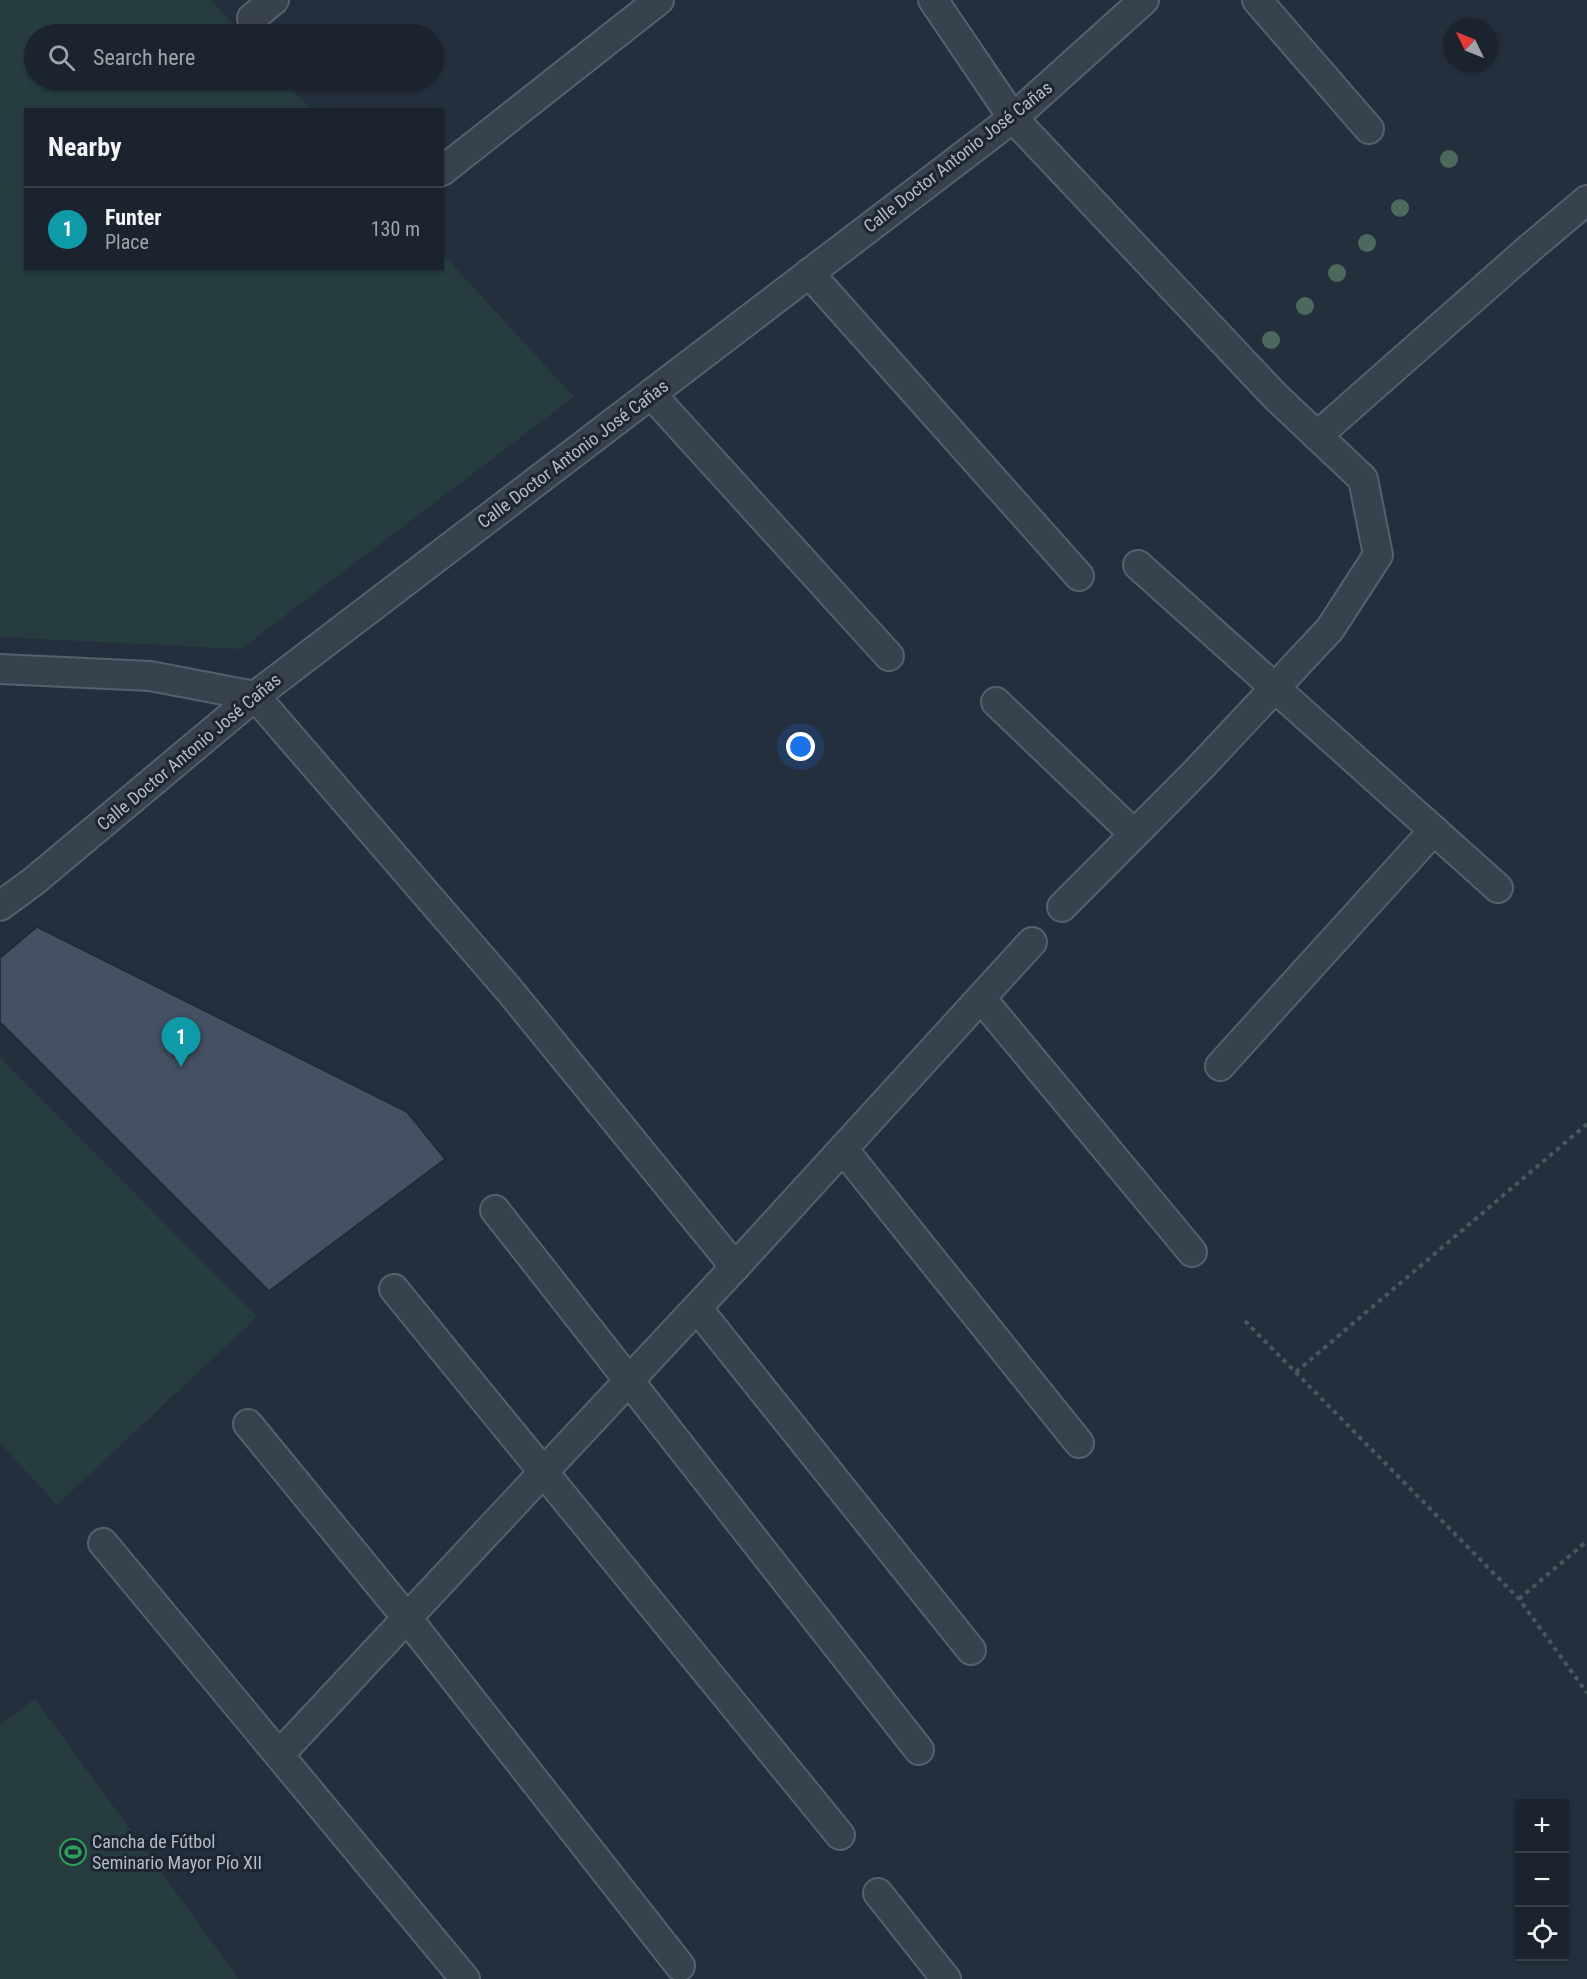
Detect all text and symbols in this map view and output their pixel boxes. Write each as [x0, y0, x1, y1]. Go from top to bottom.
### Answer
north arrow [1443, 18, 1497, 72]
search box [24, 24, 444, 90]
icon: search [45, 41, 78, 74]
text: Search here [93, 45, 195, 70]
street label: Calle Doctor Antonio José Cañas [859, 77, 1056, 237]
text: Nearby [48, 132, 122, 162]
text: Funter [105, 205, 161, 230]
text: 1 [62, 217, 73, 241]
text: 130 m [371, 217, 420, 241]
text: Place [105, 230, 149, 254]
street label: Calle Doctor Antonio José Cañas [473, 375, 672, 532]
street label: Calle Doctor Antonio José Cañas [93, 669, 285, 835]
your location [786, 732, 815, 761]
pin: 1 [162, 1018, 201, 1067]
map controls [1515, 1799, 1569, 1961]
button: + [1515, 1799, 1569, 1853]
place label: Cancha de Fútbol Seminario Mayor Pío XII [92, 1831, 262, 1873]
sports icon: Cancha de Fútbol Seminario Mayor Pío XII [58, 1837, 88, 1867]
button: − [1515, 1853, 1569, 1907]
button: locate [1515, 1907, 1569, 1961]

